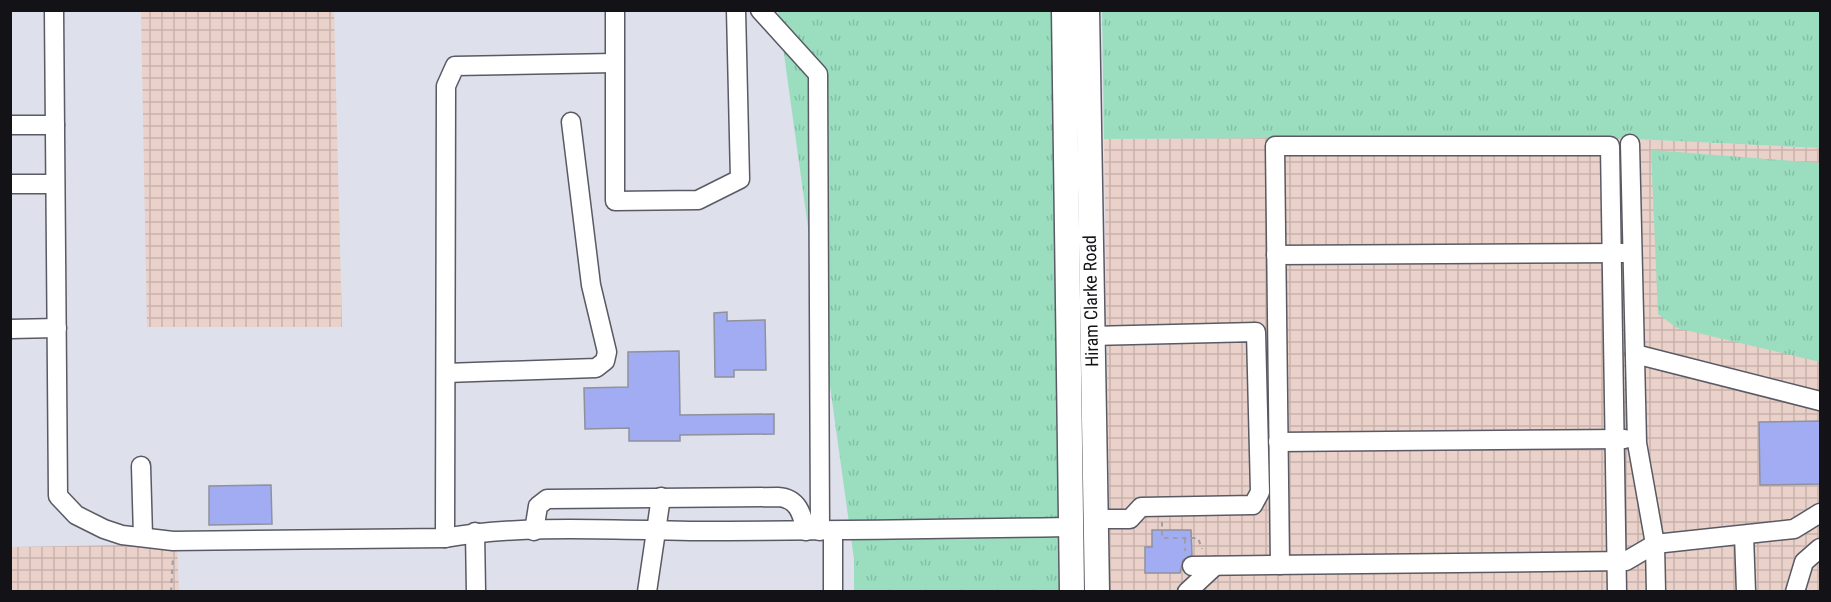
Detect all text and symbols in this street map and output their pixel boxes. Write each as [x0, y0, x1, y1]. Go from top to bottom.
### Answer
street label: Hiram Clarke Road [1079, 235, 1102, 367]

